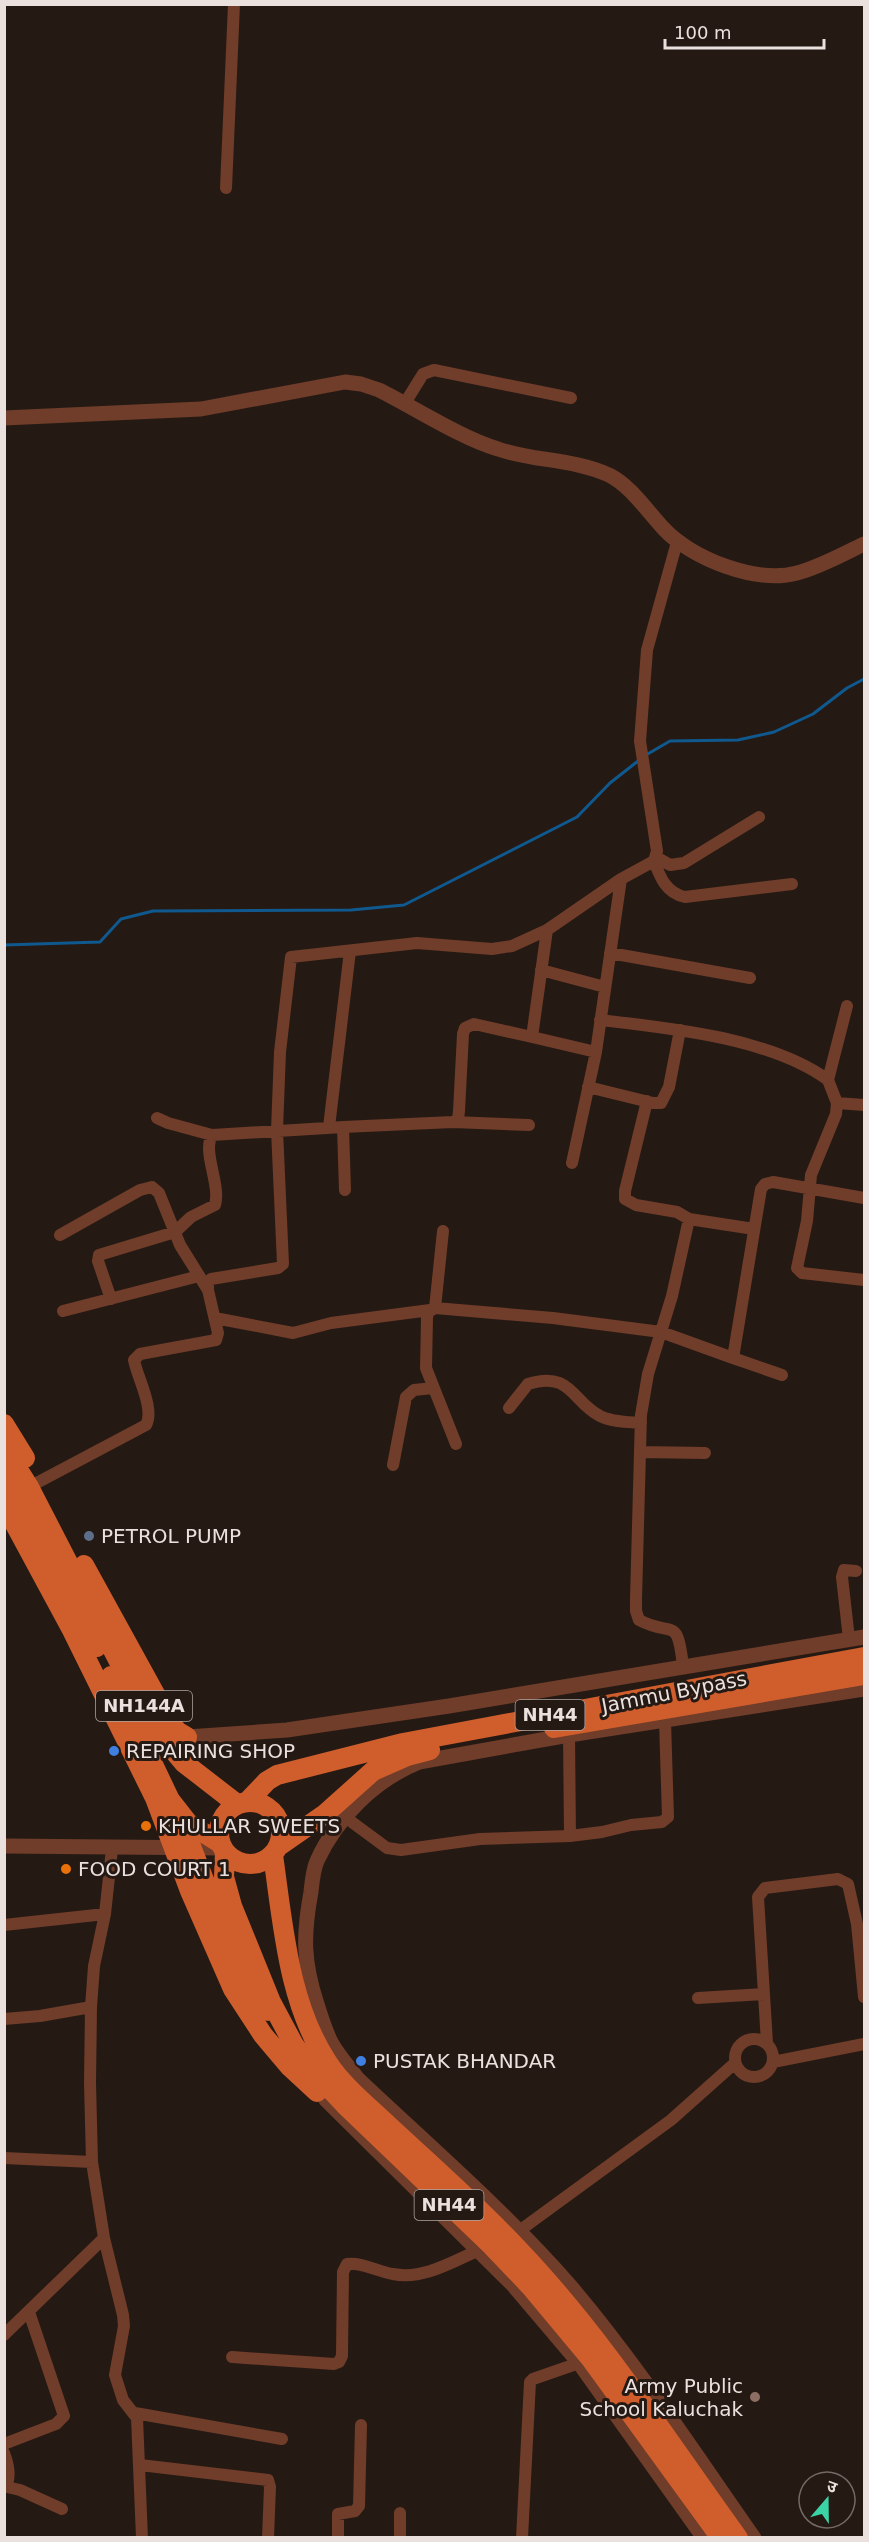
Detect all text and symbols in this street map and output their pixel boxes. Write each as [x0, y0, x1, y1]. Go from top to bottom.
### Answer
scale bar [665, 12, 824, 50]
text: 100 m [674, 22, 732, 43]
place label: PETROL PUMP [101, 1524, 241, 1548]
marker: PETROL PUMP [82, 1529, 96, 1543]
street label: Jammu Bypass [597, 1666, 749, 1718]
road number: NH144A [96, 1691, 192, 1721]
road number: NH44 [516, 1700, 584, 1730]
place label: REPAIRING SHOP [126, 1739, 295, 1763]
marker: REPAIRING SHOP [107, 1744, 121, 1758]
place label: KHULLAR SWEETS [158, 1814, 340, 1838]
marker: KHULLAR SWEETS [139, 1819, 153, 1833]
place label: FOOD COURT 1 [78, 1857, 231, 1881]
marker: FOOD COURT 1 [59, 1862, 73, 1876]
place label: PUSTAK BHANDAR [373, 2049, 556, 2073]
marker: PUSTAK BHANDAR [354, 2054, 368, 2068]
road number: NH44 [414, 2190, 484, 2220]
place label: Army Public School Kaluchak [579, 2374, 743, 2421]
marker: Army Public School Kaluchak [748, 2390, 762, 2404]
north arrow [797, 2470, 857, 2530]
text: उ [824, 2476, 840, 2497]

